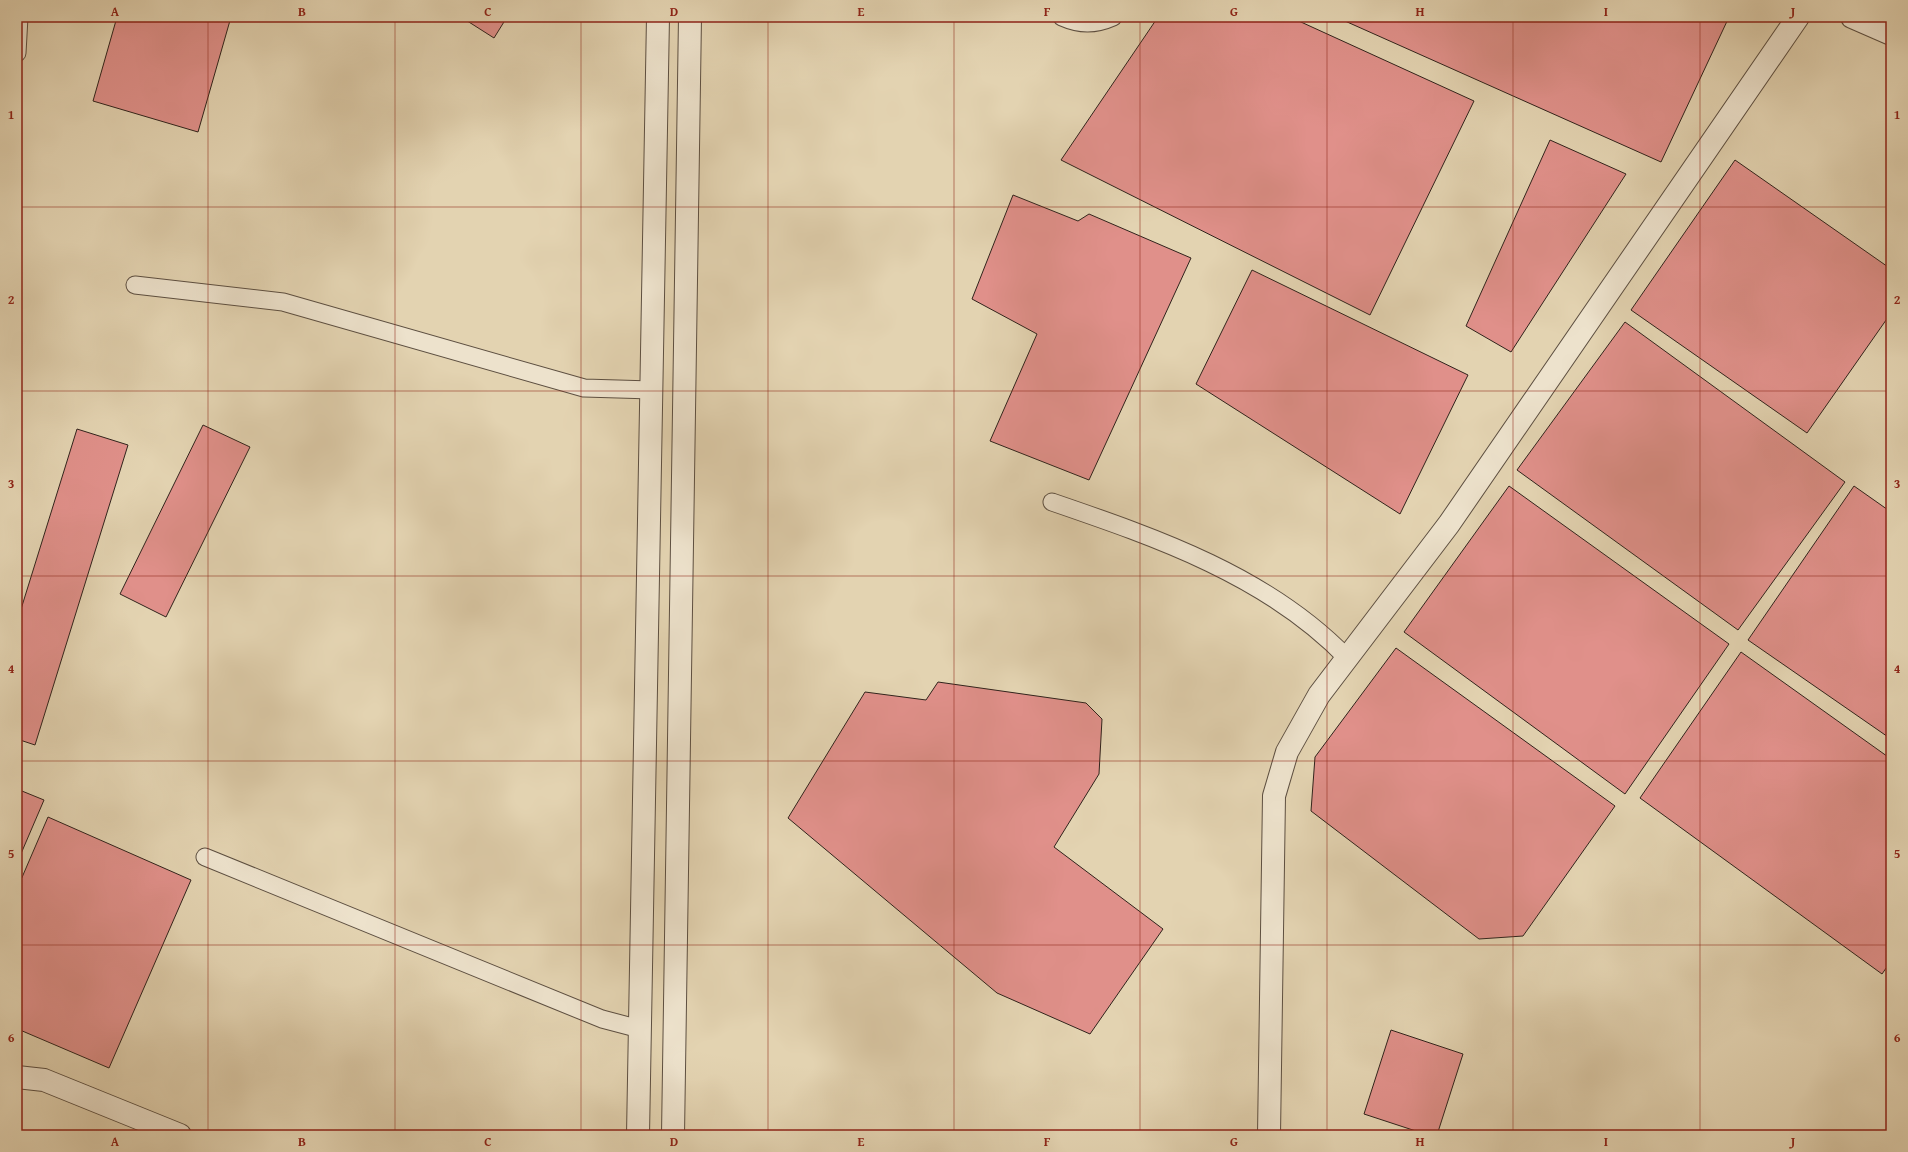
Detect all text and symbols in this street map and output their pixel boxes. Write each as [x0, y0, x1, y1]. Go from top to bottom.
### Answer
text: A [111, 2, 120, 21]
text: B [298, 2, 306, 21]
text: C [484, 2, 492, 21]
text: D [670, 2, 678, 21]
text: E [858, 2, 865, 21]
text: F [1044, 2, 1051, 21]
text: G [1230, 2, 1238, 21]
text: H [1415, 2, 1425, 21]
text: I [1604, 2, 1608, 21]
text: J [1789, 2, 1796, 21]
text: 1 [8, 105, 14, 124]
text: 1 [1894, 105, 1900, 124]
text: 2 [8, 290, 15, 309]
text: 2 [1894, 290, 1901, 309]
text: 3 [8, 474, 14, 493]
text: 3 [1894, 474, 1900, 493]
text: 4 [8, 659, 15, 678]
text: 4 [1894, 659, 1901, 678]
text: 5 [8, 844, 15, 863]
text: 5 [1894, 844, 1901, 863]
text: 6 [8, 1028, 15, 1047]
text: 6 [1894, 1028, 1901, 1047]
text: A [111, 1132, 120, 1151]
text: B [298, 1132, 306, 1151]
text: C [484, 1132, 492, 1151]
text: D [670, 1132, 678, 1151]
text: E [858, 1132, 865, 1151]
text: F [1044, 1132, 1051, 1151]
text: G [1230, 1132, 1238, 1151]
text: H [1415, 1132, 1425, 1151]
text: I [1604, 1132, 1608, 1151]
text: J [1789, 1132, 1796, 1151]

